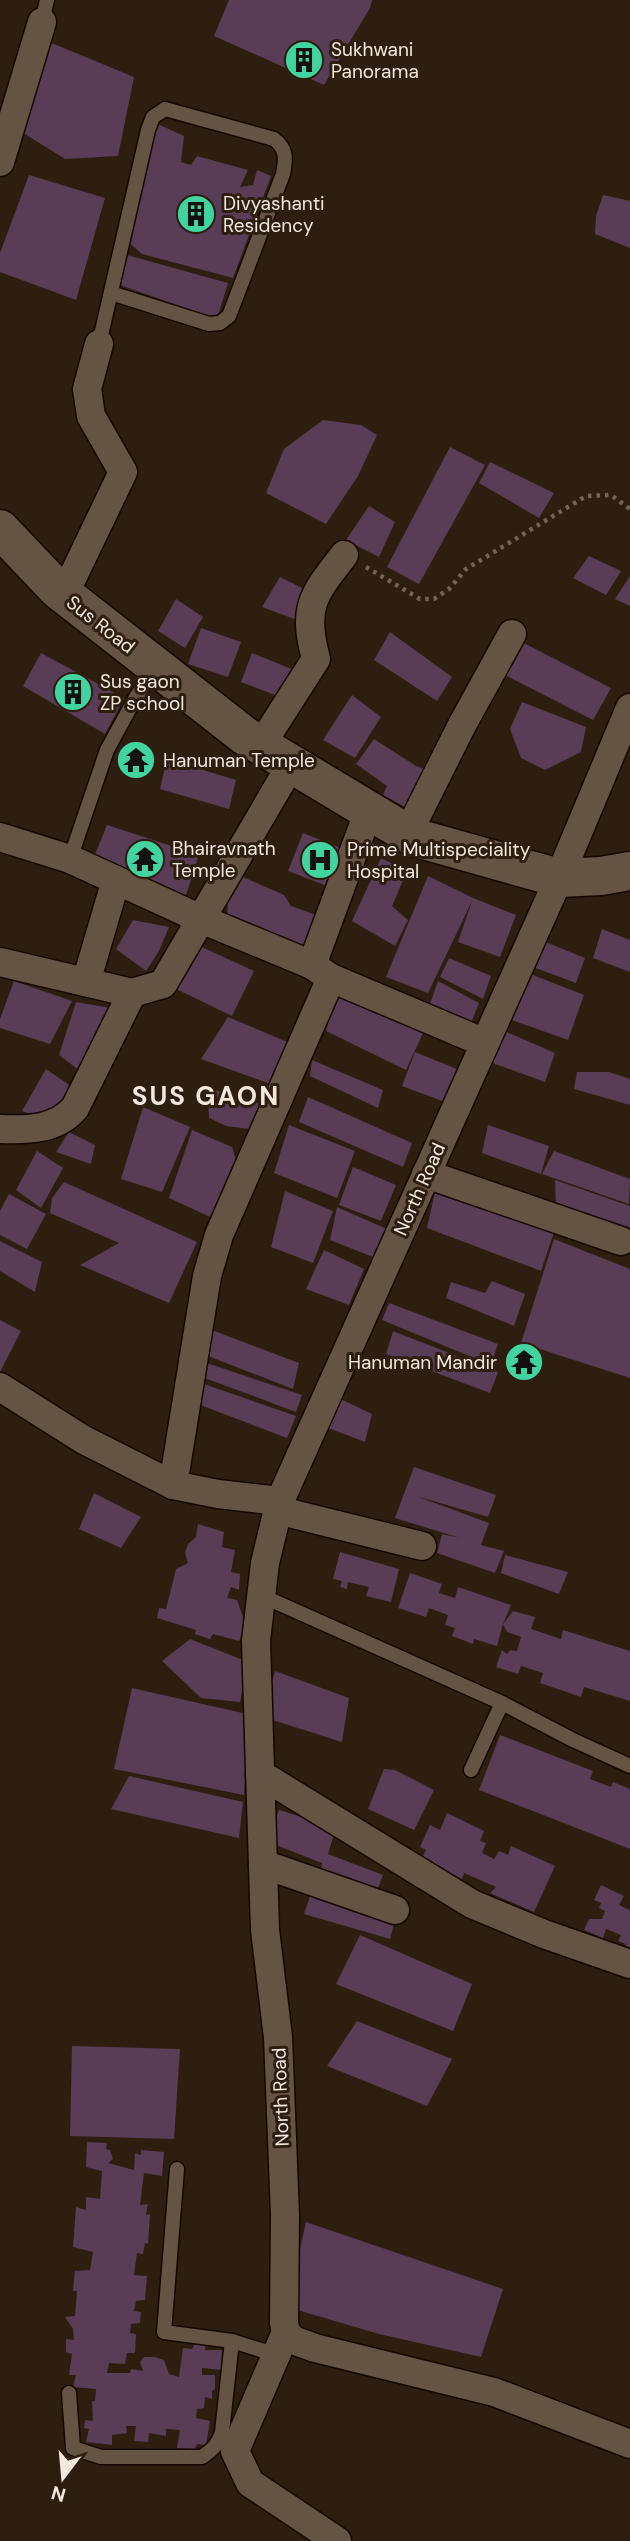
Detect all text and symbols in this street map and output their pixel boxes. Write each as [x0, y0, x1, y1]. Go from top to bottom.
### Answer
place label: Sukhwani Panorama [331, 37, 419, 84]
building icon: Sukhwani Panorama [283, 39, 325, 81]
place label: Divyashanti Residency [223, 191, 325, 238]
building icon: Divyashanti Residency [175, 193, 217, 235]
street label: Sus Road [61, 590, 140, 659]
place label: Sus gaon ZP school [100, 669, 184, 716]
building icon: Sus gaon ZP school [52, 671, 94, 713]
temple icon: Hanuman Temple [115, 739, 157, 781]
place label: Hanuman Temple [163, 748, 315, 773]
place label: Bhairavnath Temple [172, 836, 276, 883]
place label: Prime Multispeciality Hospital [347, 837, 531, 884]
temple icon: Bhairavnath Temple [124, 838, 166, 880]
hospital icon: Prime Multispeciality Hospital [299, 839, 341, 881]
district label: SUS GAON [132, 1079, 280, 1113]
street label: North Road [388, 1139, 451, 1240]
temple icon: Hanuman Mandir [503, 1341, 545, 1383]
place label: Hanuman Mandir [348, 1350, 497, 1375]
street label: North Road [266, 2047, 295, 2147]
north arrow [28, 2443, 98, 2513]
text: N [48, 2480, 69, 2508]

